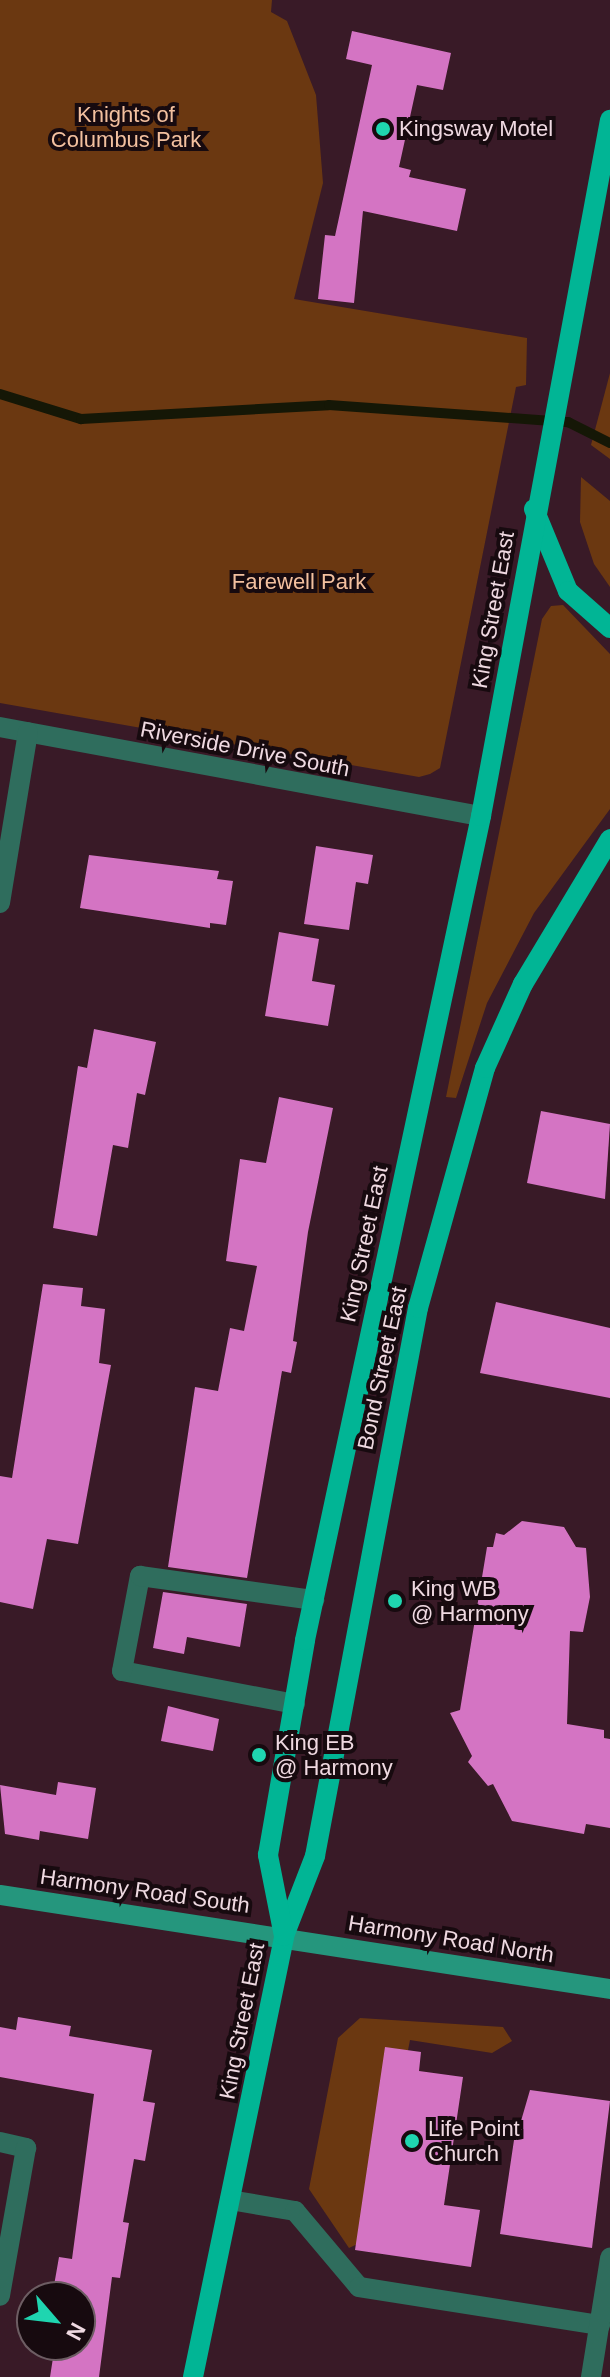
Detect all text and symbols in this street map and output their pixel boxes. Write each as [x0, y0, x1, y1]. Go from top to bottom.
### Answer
park label: Knights of Columbus Park [51, 101, 201, 152]
place label: Kingsway Motel [399, 116, 553, 142]
marker: Kingsway Motel [374, 120, 392, 138]
street label: King Street East [466, 529, 520, 691]
park label: Farewell Park [232, 569, 366, 595]
street label: Riverside Drive South [138, 716, 352, 782]
street label: King Street East [335, 1164, 393, 1324]
street label: Bond Street East [352, 1284, 412, 1452]
place label: King WB @ Harmony [411, 1575, 529, 1626]
marker: King WB @ Harmony [386, 1592, 404, 1610]
place label: King EB @ Harmony [275, 1729, 393, 1780]
marker: King EB @ Harmony [250, 1746, 268, 1764]
street label: Harmony Road South [38, 1863, 252, 1919]
street label: Harmony Road North [346, 1910, 556, 1968]
street label: King Street East [214, 1940, 270, 2102]
place label: Life Point Church [428, 2115, 520, 2166]
marker: Life Point Church [403, 2132, 421, 2150]
north arrow [16, 2281, 96, 2361]
text: N [61, 2319, 91, 2344]

